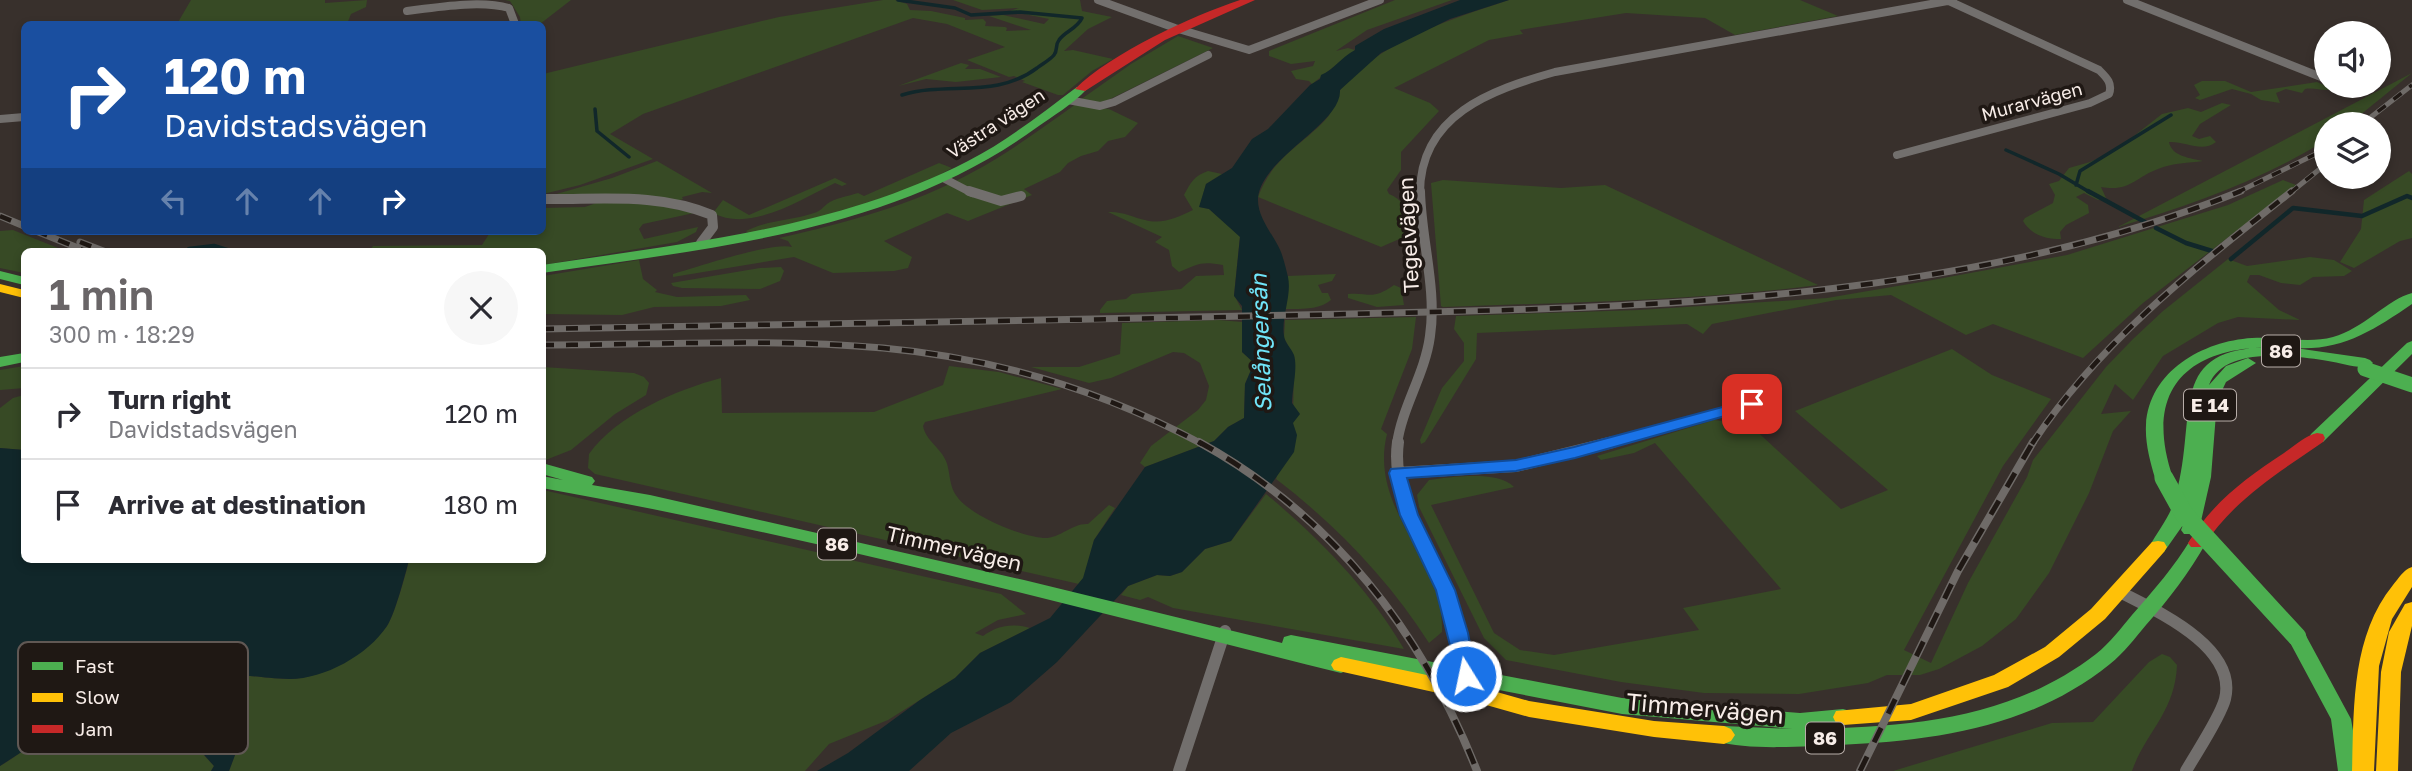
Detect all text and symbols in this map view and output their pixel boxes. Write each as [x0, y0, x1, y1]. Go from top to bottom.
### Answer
map controls [2314, 21, 2391, 189]
button: sound [2314, 21, 2391, 98]
text: 120 m [164, 46, 306, 105]
icon: right [49, 49, 140, 140]
street label: Murarvägen [1979, 77, 2085, 125]
street label: Västra vägen [942, 83, 1048, 163]
text: Davidstadsvägen [164, 106, 428, 144]
button: layers [2314, 112, 2391, 189]
street label: Tegelvägen [1392, 176, 1424, 294]
icon: left [155, 182, 193, 220]
icon: ahead [228, 182, 266, 220]
icon: ahead [301, 182, 339, 220]
icon: right [374, 182, 412, 220]
text: 1 min [49, 269, 154, 319]
button: close [444, 271, 518, 345]
water label: Selångersån [1244, 273, 1276, 413]
text: 300 m · 18:29 [49, 320, 195, 348]
road number: 86 [2262, 336, 2300, 366]
pin [1722, 374, 1782, 434]
text: Turn right [108, 384, 231, 415]
icon: arrive [1733, 385, 1771, 423]
road number: E 14 [2184, 390, 2236, 420]
icon: right [49, 395, 87, 433]
text: 120 m [445, 398, 518, 429]
text: Davidstadsvägen [108, 415, 298, 443]
icon: arrive [49, 486, 87, 524]
text: Arrive at destination [108, 489, 366, 520]
text: 180 m [444, 489, 518, 520]
street label: Timmervägen [884, 520, 1024, 576]
road number: 86 [818, 528, 856, 559]
position arrow [1429, 639, 1503, 713]
legend [18, 642, 248, 754]
text: Fast [75, 654, 114, 677]
text: Slow [75, 685, 120, 708]
street label: Timmervägen [1625, 686, 1785, 729]
text: Jam [75, 717, 113, 740]
road number: 86 [1806, 722, 1844, 754]

